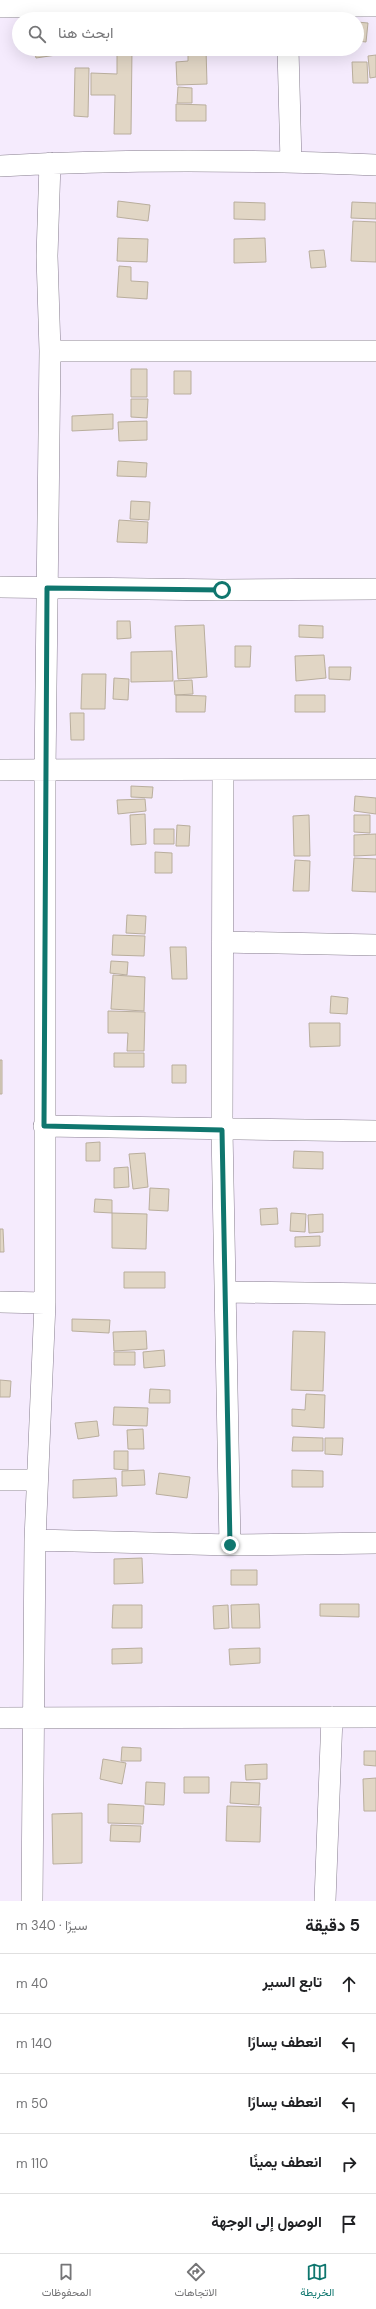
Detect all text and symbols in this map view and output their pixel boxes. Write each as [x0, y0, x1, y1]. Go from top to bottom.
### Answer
search box [12, 12, 364, 56]
icon: search [26, 23, 48, 45]
text: ابحث هنا [58, 23, 113, 43]
route start [213, 581, 231, 599]
route end [221, 1536, 239, 1554]
text: 5 دقيقة [305, 1914, 360, 1936]
text: سيرًا · 340 m [16, 1917, 88, 1934]
text: تابع السير [263, 1972, 322, 1992]
icon: ahead [338, 1973, 360, 1995]
text: 40 m [16, 1975, 48, 1992]
text: انعطف يسارًا [247, 2032, 322, 2052]
icon: left [338, 2033, 360, 2055]
text: 140 m [16, 2035, 52, 2052]
text: انعطف يسارًا [247, 2092, 322, 2112]
icon: left [338, 2093, 360, 2115]
text: 50 m [16, 2095, 48, 2112]
text: انعطف يمينًا [249, 2152, 322, 2172]
icon: right [338, 2153, 360, 2175]
text: 110 m [16, 2155, 48, 2172]
text: الوصول إلى الوجهة [211, 2212, 322, 2232]
icon: arrive [338, 2213, 360, 2235]
tab: المحفوظات [42, 2261, 91, 2302]
tab: الاتجاهات [174, 2261, 217, 2302]
tab: الخريطة [300, 2261, 334, 2302]

